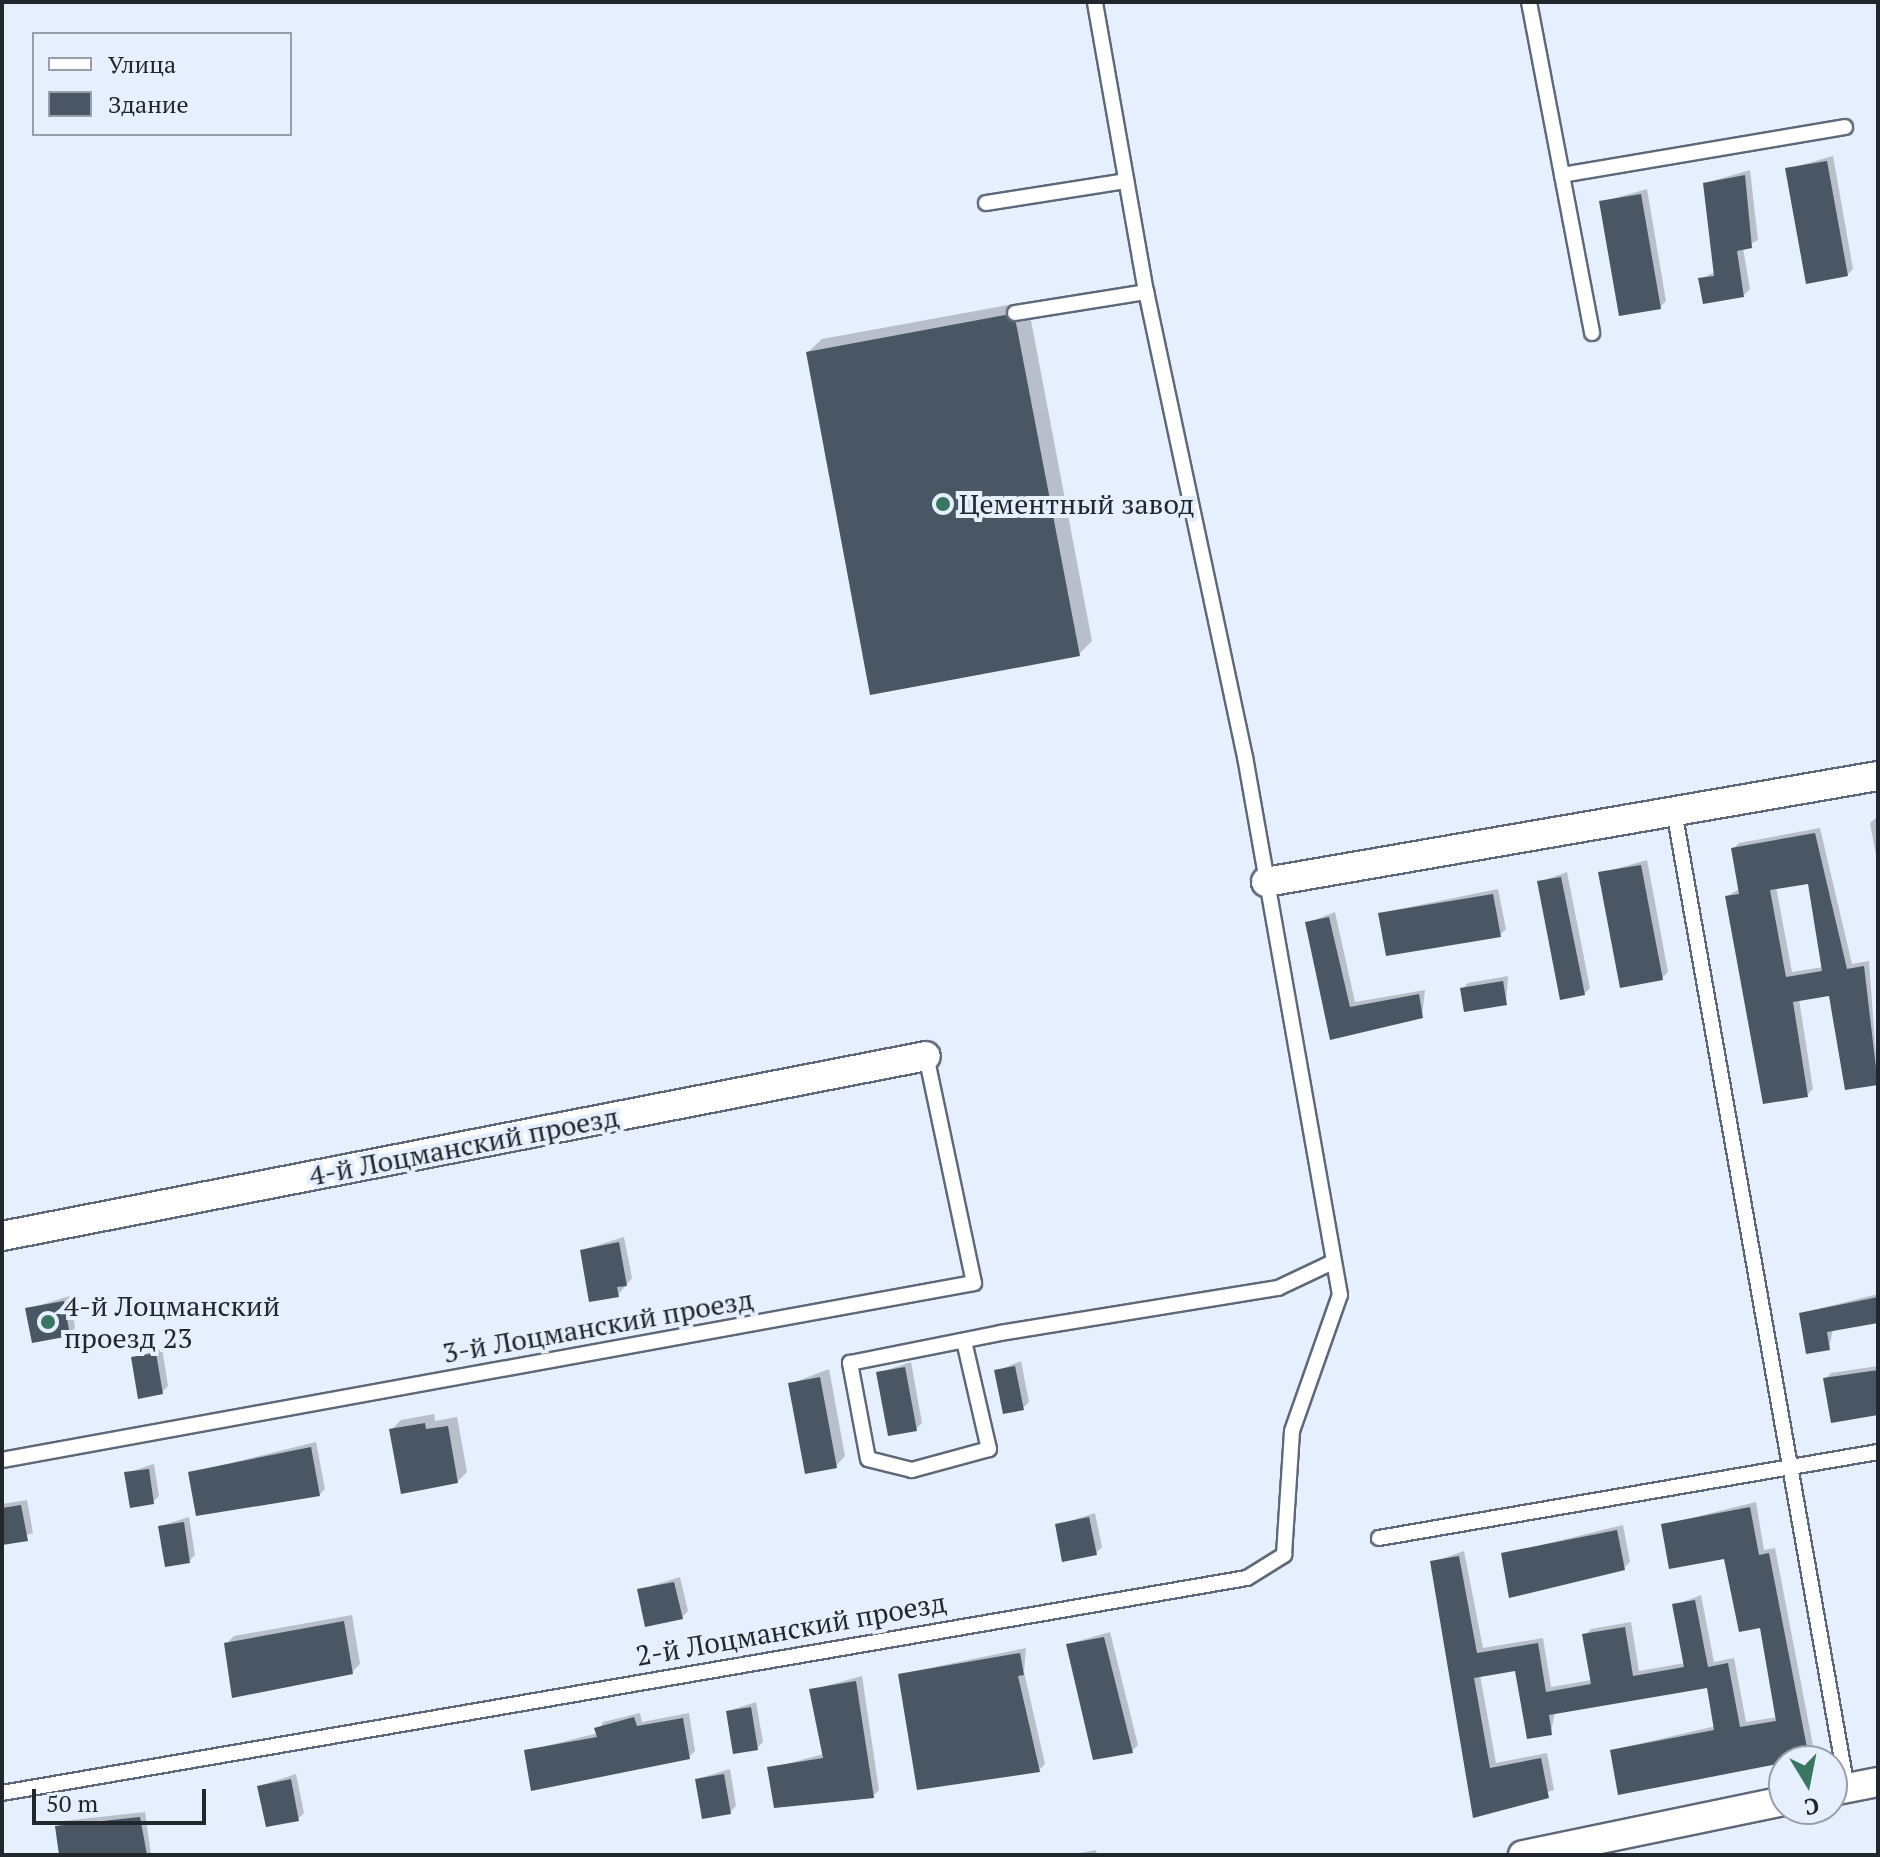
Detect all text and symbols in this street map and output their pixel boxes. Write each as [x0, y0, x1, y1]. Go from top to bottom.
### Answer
legend [32, 32, 292, 136]
text: Улица [108, 48, 176, 80]
text: Здание [108, 88, 189, 120]
place label: Цементный завод [959, 487, 1194, 521]
marker: Цементный завод [934, 495, 952, 513]
street label: 4-й Лоцманский проезд [306, 1099, 622, 1193]
street label: 3-й Лоцманский проезд [440, 1282, 756, 1370]
place label: 4-й Лоцманский проезд 23 [64, 1289, 280, 1355]
marker: 4-й Лоцманский проезд 23 [39, 1313, 57, 1331]
street label: 2-й Лоцманский проезд [633, 1585, 949, 1673]
north arrow [1768, 1745, 1848, 1825]
scale bar [36, 1773, 210, 1823]
text: 50 m [46, 1787, 98, 1819]
text: С [1802, 1792, 1822, 1823]

